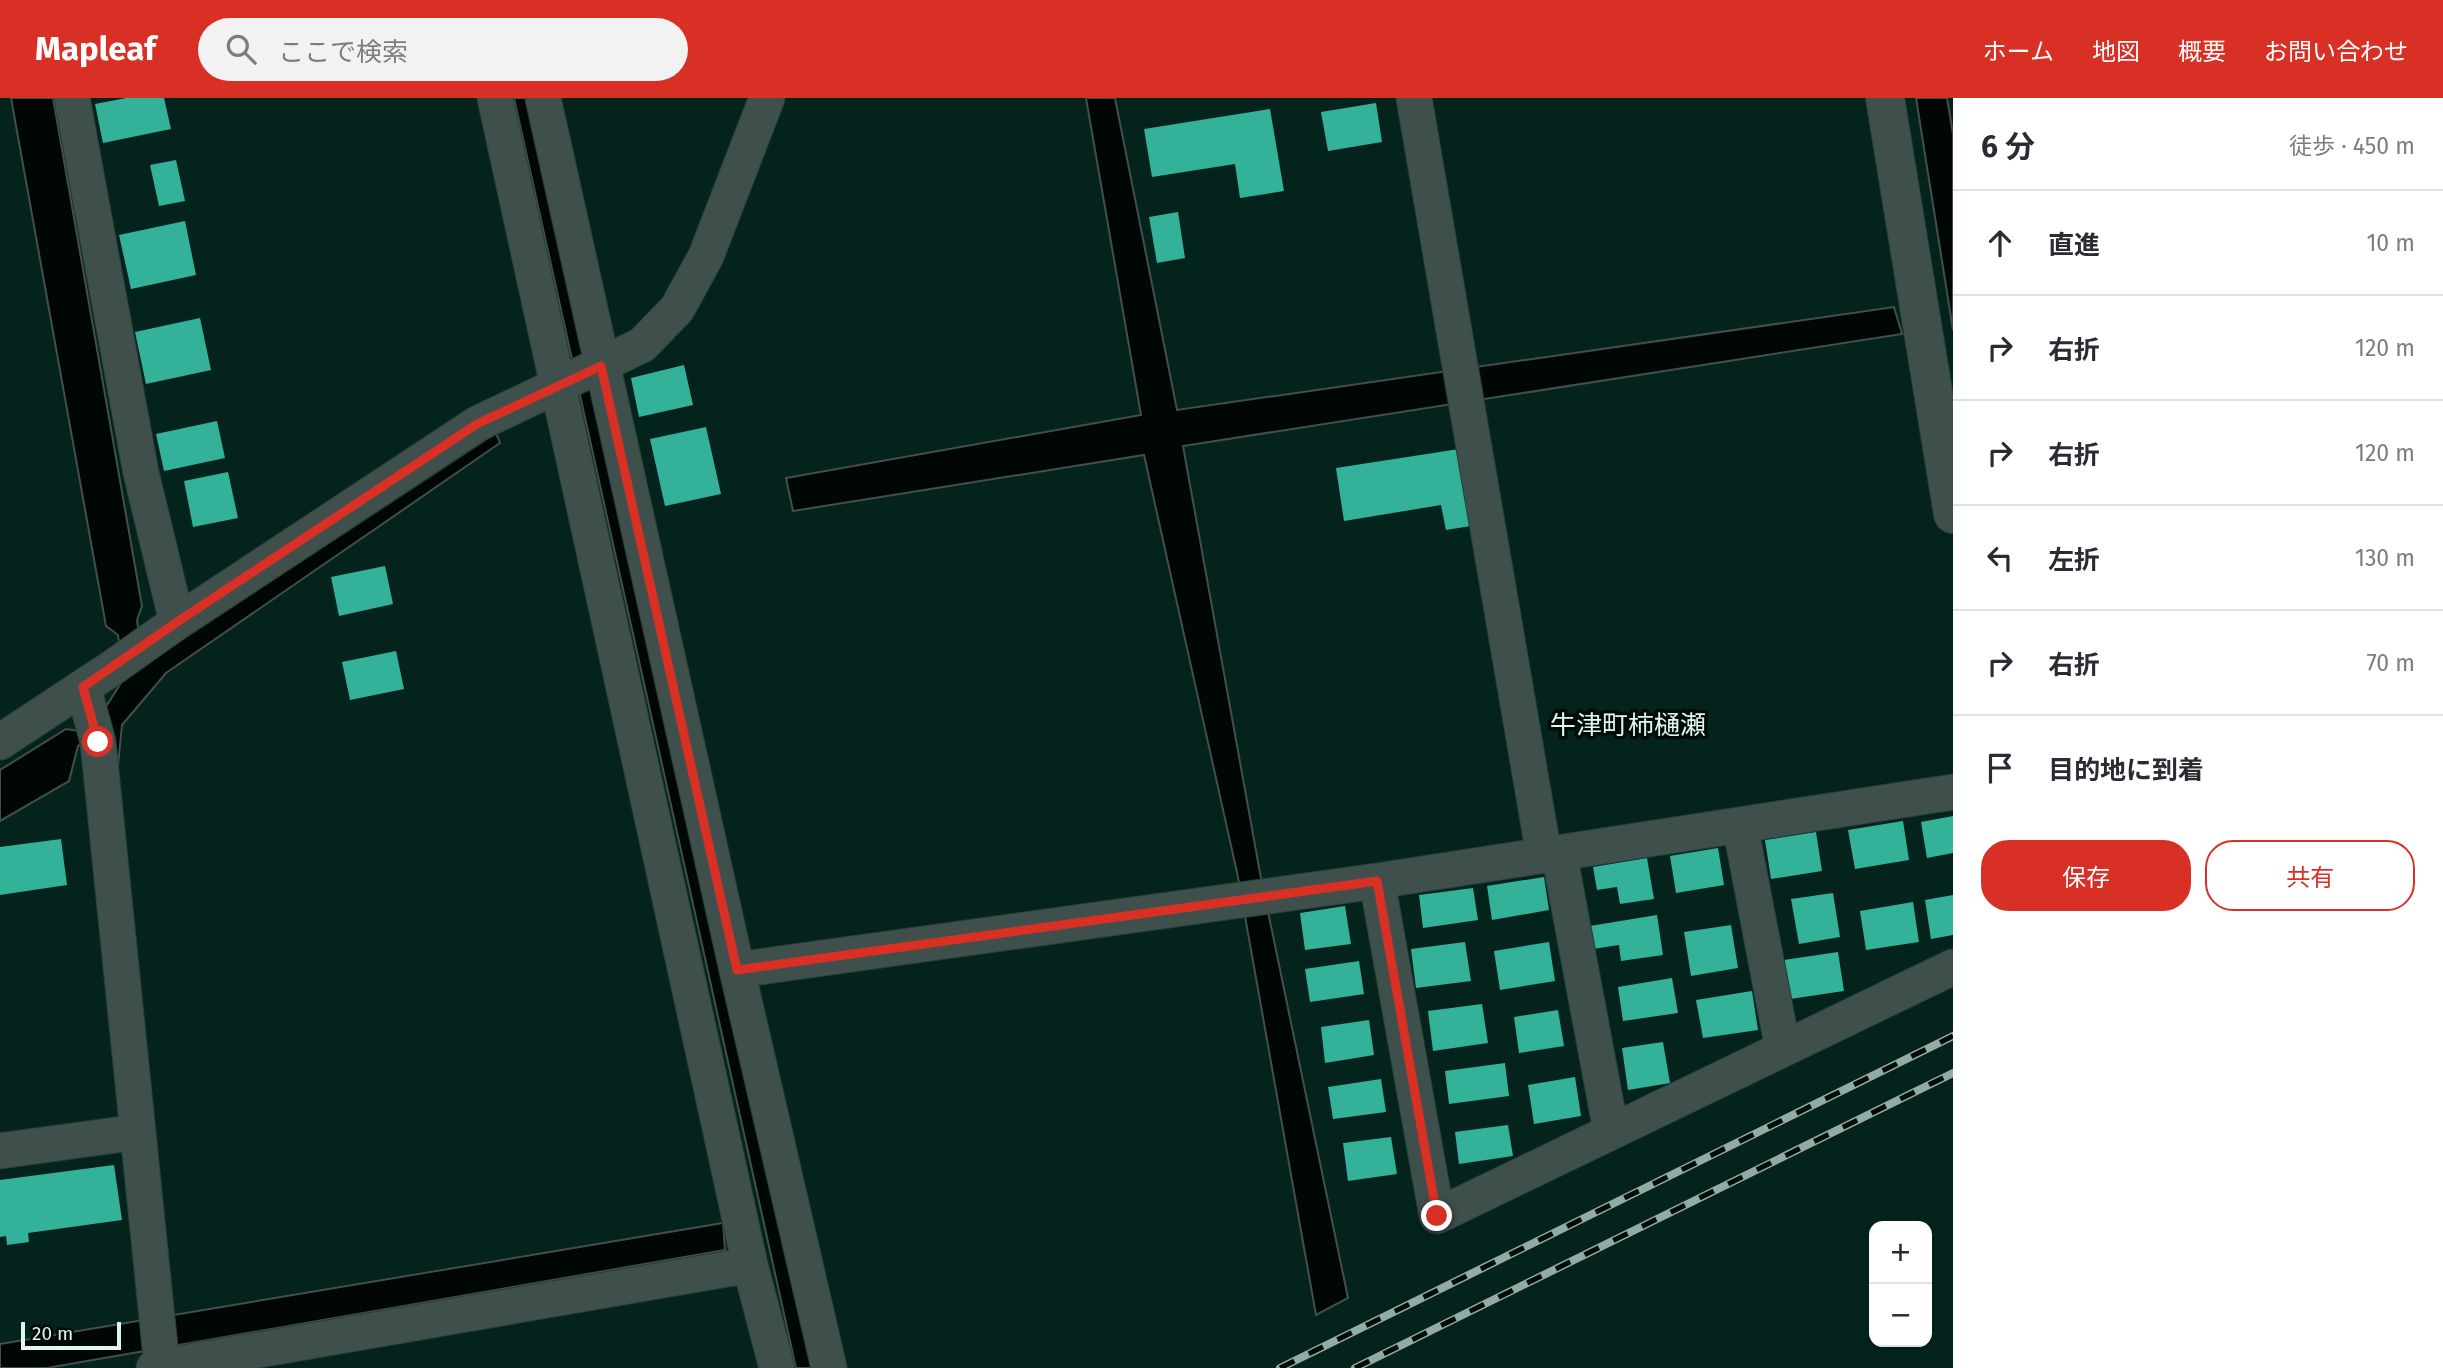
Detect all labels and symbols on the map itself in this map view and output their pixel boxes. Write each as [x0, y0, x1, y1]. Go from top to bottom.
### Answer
district label: 牛津町柿樋瀬 [1550, 710, 1706, 741]
route start [82, 726, 113, 757]
route end [1421, 1200, 1452, 1231]
scale bar [21, 1319, 121, 1351]

